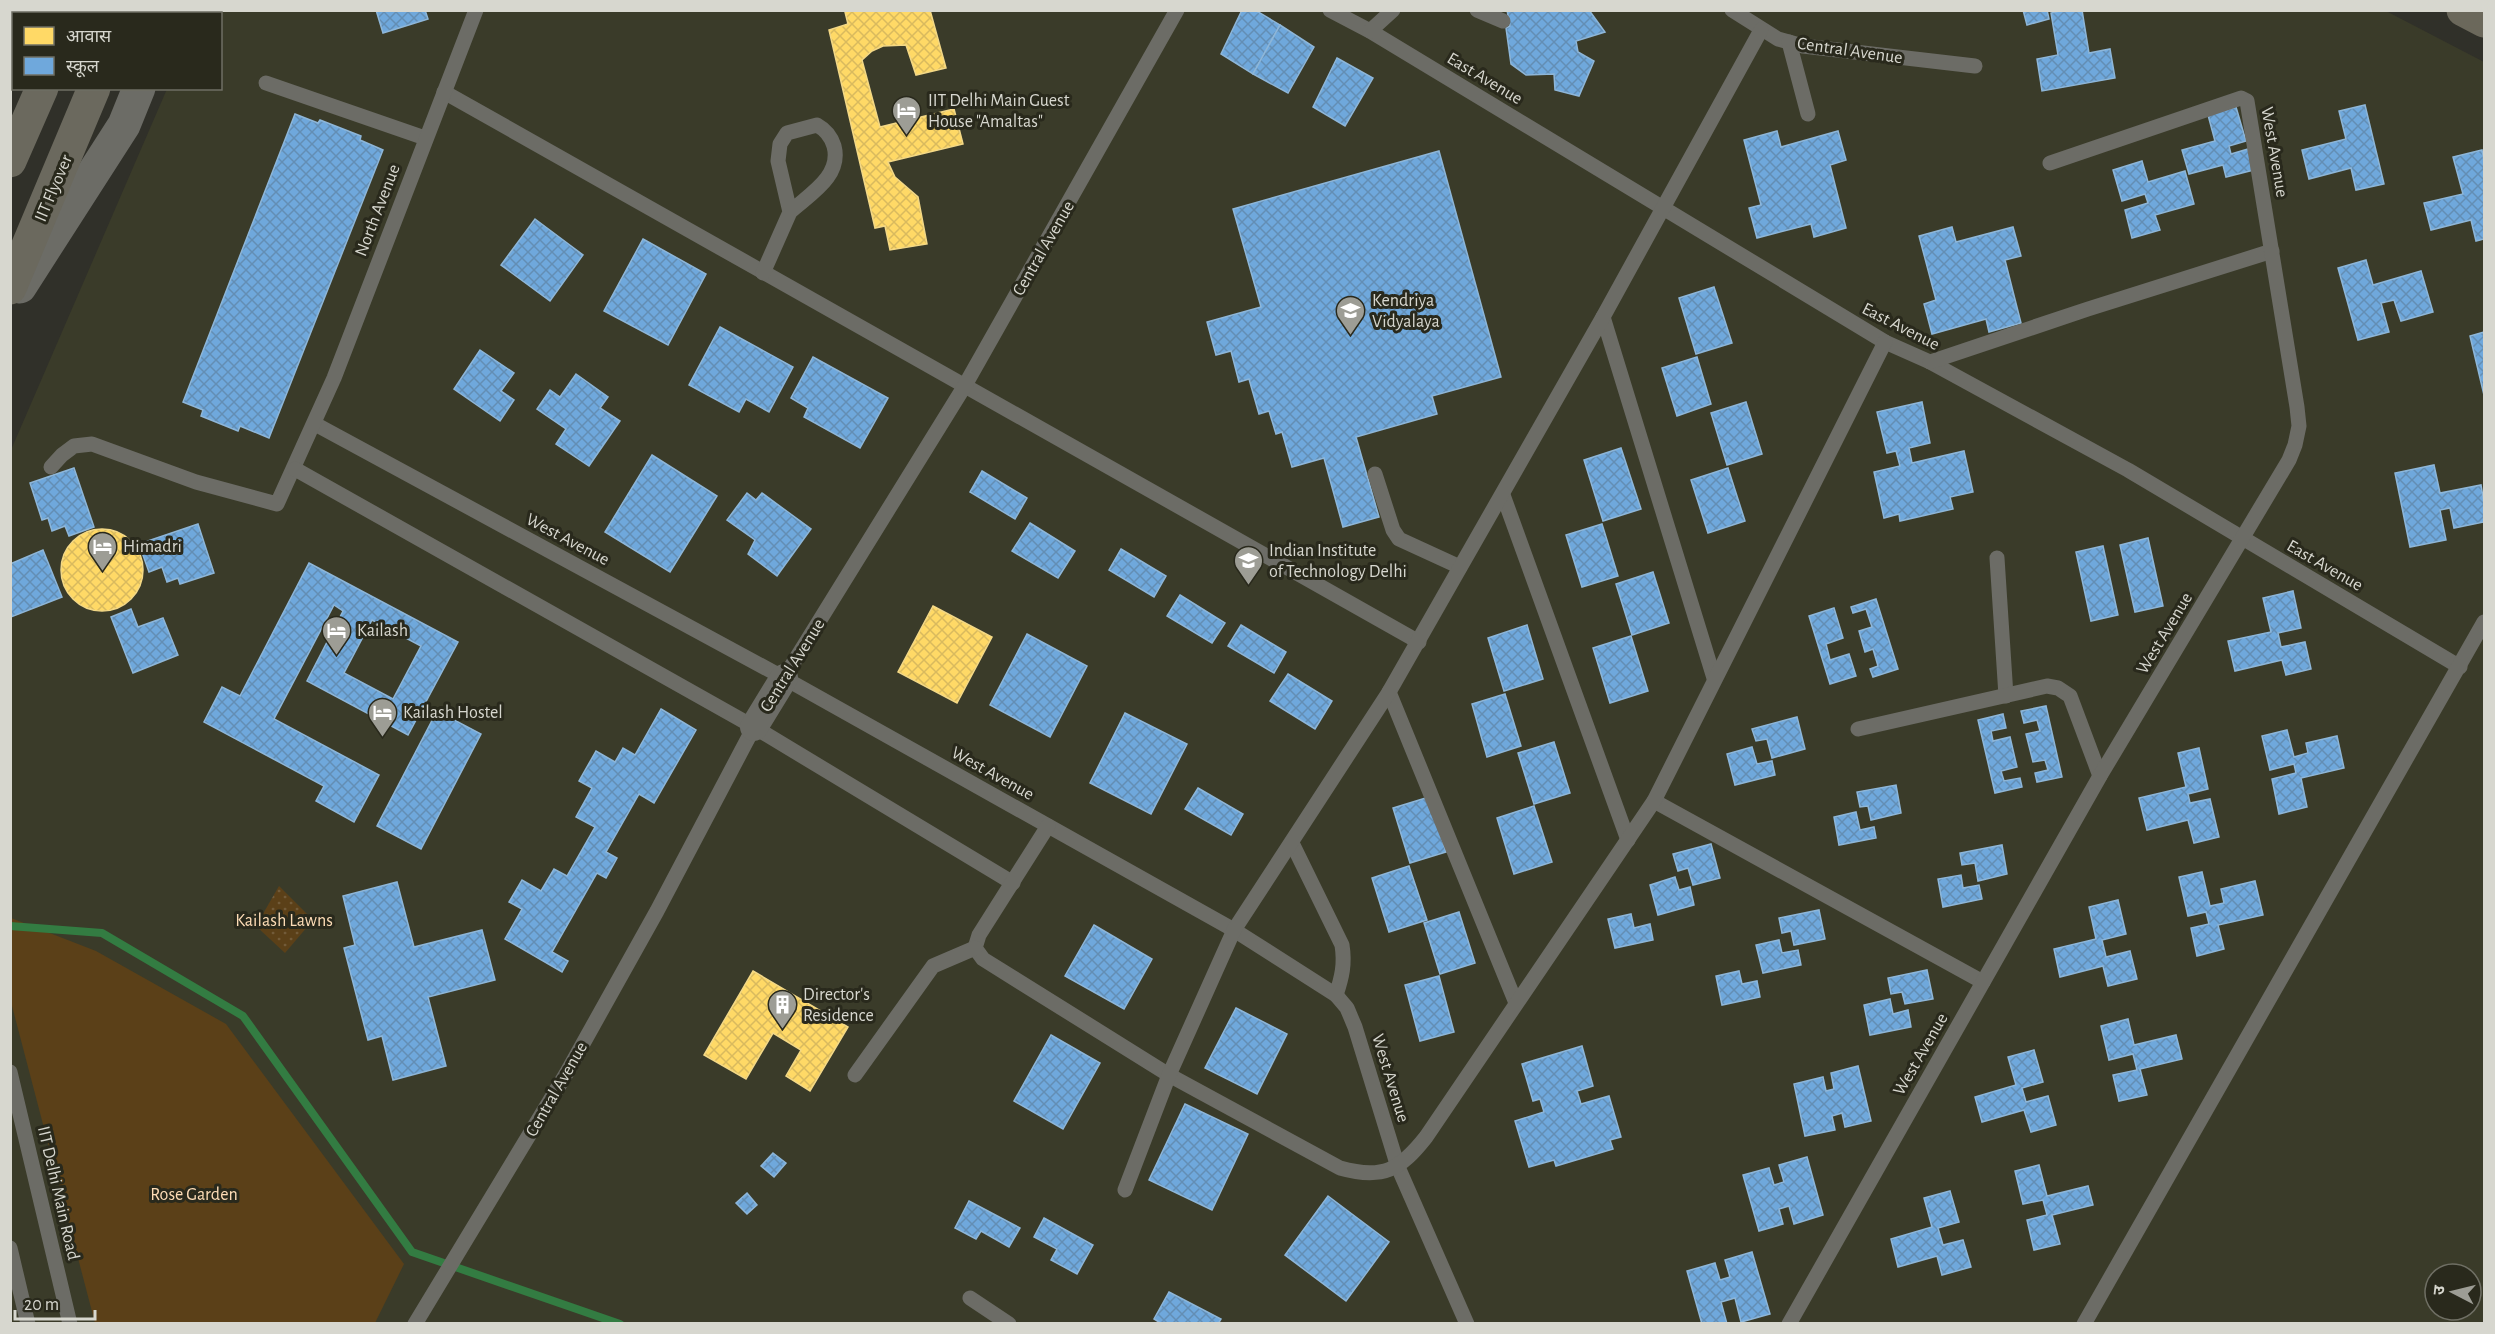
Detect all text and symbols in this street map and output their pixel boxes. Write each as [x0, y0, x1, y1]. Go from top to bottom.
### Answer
legend [12, 12, 222, 90]
text: आवास [66, 28, 112, 46]
street label: Central Avenue [1796, 35, 1904, 67]
street label: East Avenue [1444, 49, 1525, 108]
text: स्कूल [66, 58, 100, 78]
place label: IIT Delhi Main Guest House "Amaltas" [928, 92, 1070, 131]
hotel icon: IIT Delhi Main Guest House "Amaltas" [891, 94, 923, 136]
street label: West Avenue [2257, 106, 2291, 199]
street label: IIT Flyover [32, 152, 76, 225]
street label: North Avenue [352, 162, 404, 259]
street label: Central Avenue [1010, 198, 1078, 299]
place label: Kendriya Vidyalaya [1372, 292, 1440, 331]
school or university icon: Kendriya Vidyalaya [1335, 294, 1367, 336]
street label: East Avenue [1859, 300, 1942, 354]
street label: West Avenue [523, 510, 612, 569]
hotel icon: Himadri [86, 530, 118, 572]
street label: East Avenue [2283, 537, 2366, 595]
place label: Himadri [123, 538, 182, 556]
place label: Indian Institute of Technology Delhi [1269, 542, 1407, 581]
school or university icon: Indian Institute of Technology Delhi [1232, 544, 1264, 586]
street label: West Avenue [2134, 590, 2196, 677]
hotel icon: Kailash [320, 614, 352, 656]
street label: Central Avenue [757, 616, 829, 715]
place label: Kailash [357, 622, 408, 640]
hotel icon: Kailash Hostel [366, 696, 398, 738]
place label: Kailash Hostel [403, 704, 503, 722]
street label: West Avenue [948, 744, 1037, 804]
park label: Kailash Lawns [235, 912, 333, 930]
place label: Director's Residence [803, 986, 874, 1025]
building icon: Director's Residence [766, 988, 798, 1030]
street label: West Avenue [1890, 1010, 1952, 1099]
street label: West Avenue [1368, 1032, 1412, 1125]
street label: Central Avenue [523, 1039, 591, 1140]
street label: IIT Delhi Main Road [34, 1124, 82, 1262]
park label: Rose Garden [150, 1186, 238, 1204]
north arrow [2423, 1262, 2483, 1322]
scale bar [15, 1283, 94, 1321]
text: उ [2431, 1284, 2448, 1296]
text: 20 m [24, 1296, 59, 1314]

